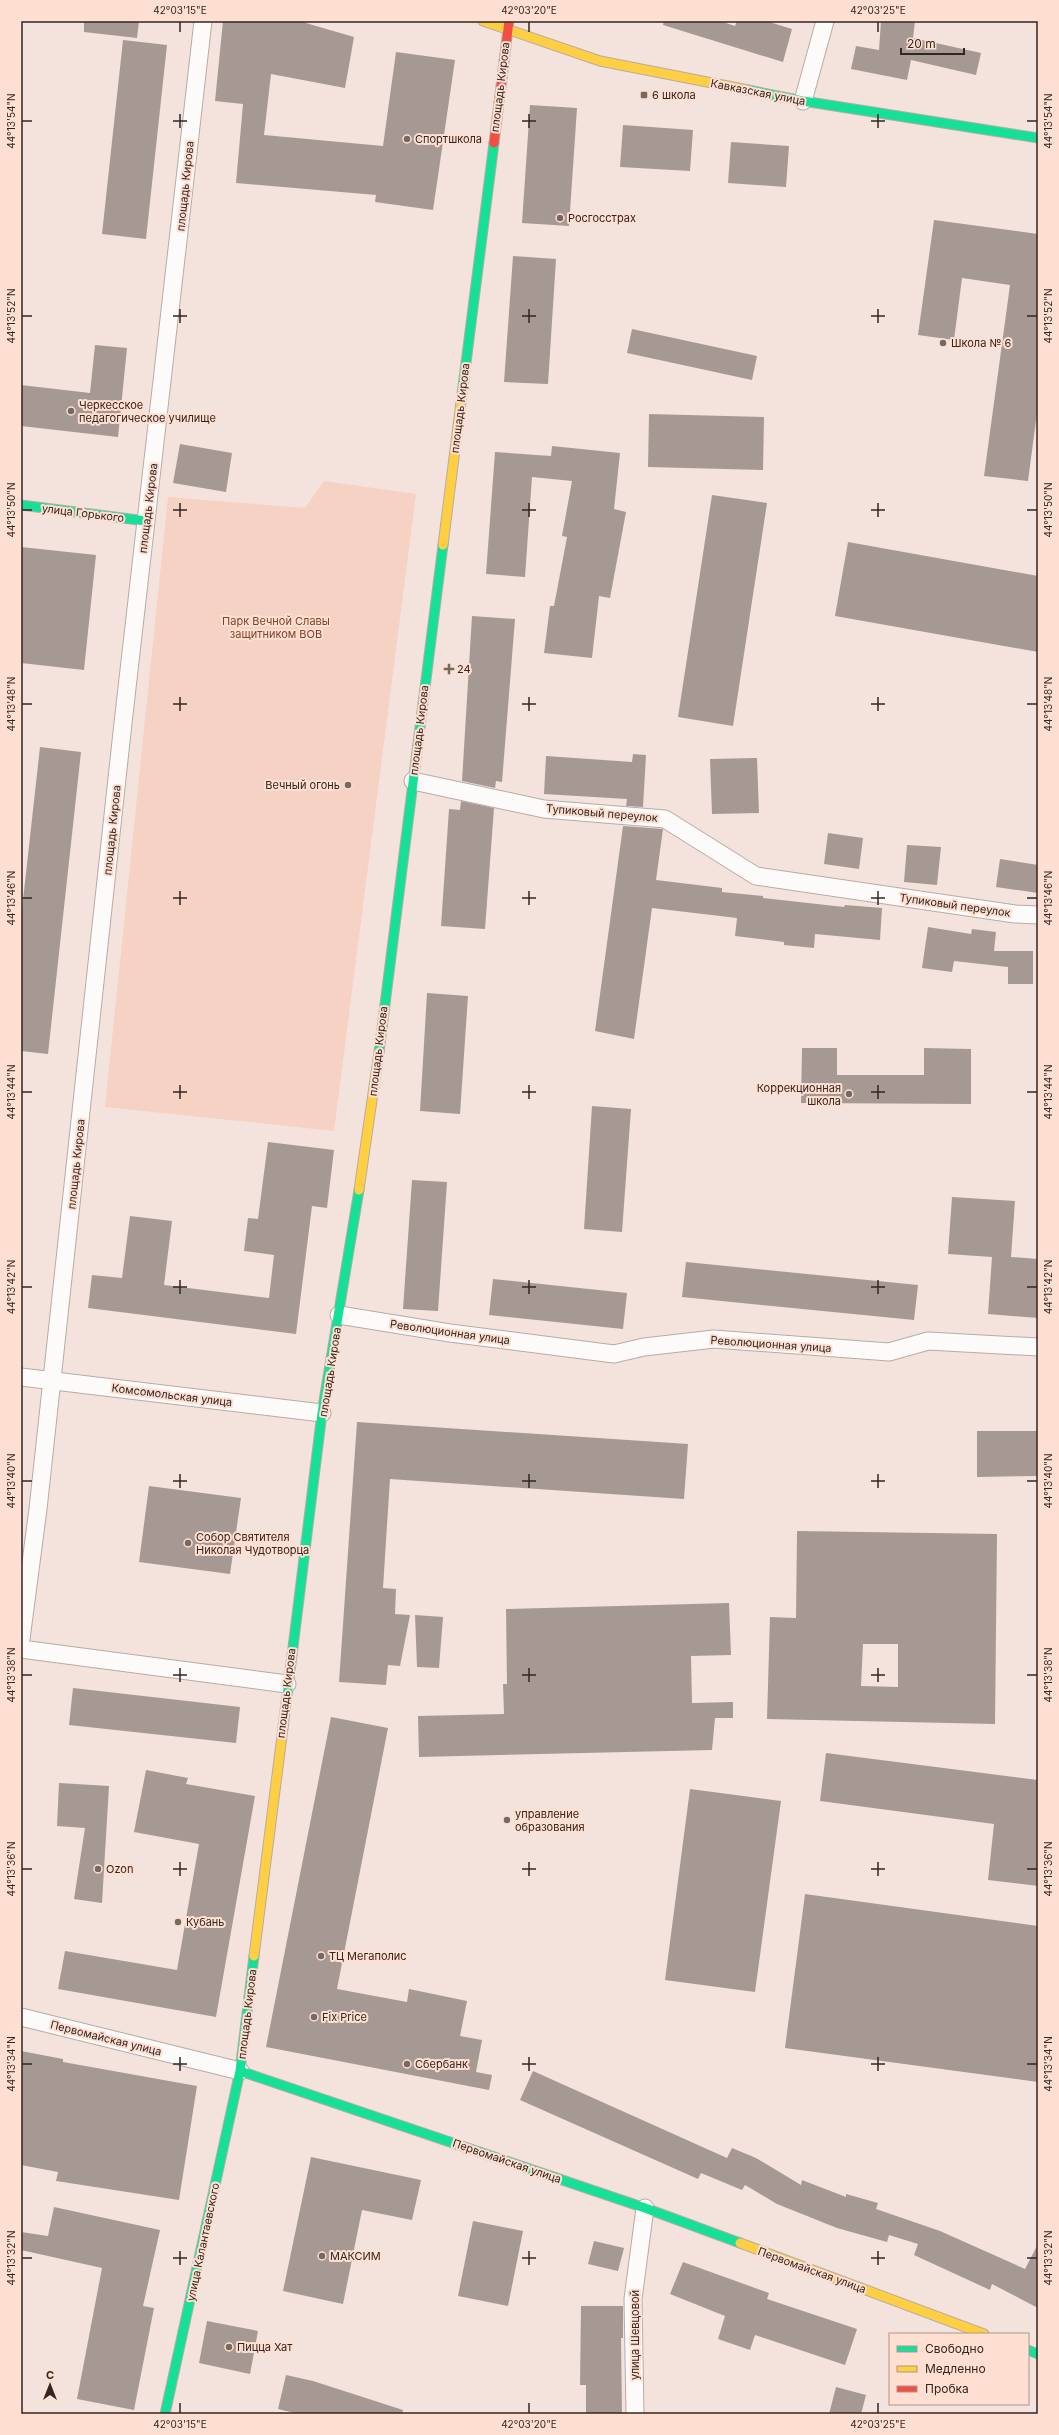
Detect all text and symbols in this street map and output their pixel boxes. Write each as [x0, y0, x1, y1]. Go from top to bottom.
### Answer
text: 42°03'15"E [153, 4, 207, 16]
text: 42°03'20"E [501, 4, 557, 16]
text: 42°03'25"E [850, 4, 906, 16]
scale bar [901, 30, 964, 56]
text: 20 m [907, 36, 936, 51]
street label: площадь Кирова [488, 41, 512, 133]
street label: Кавказская улица [709, 76, 807, 108]
place label: 6 школа [652, 88, 696, 102]
marker: 6 школа [639, 90, 649, 100]
text: 44°13'54"N [5, 93, 17, 149]
text: 44°13'54"N [1042, 93, 1054, 149]
place label: Спортшкола [415, 132, 482, 146]
marker: Спортшкола [402, 134, 412, 144]
street label: площадь Кирова [173, 140, 197, 232]
place label: Росгосстрах [568, 211, 636, 225]
marker: Росгосстрах [555, 213, 565, 223]
text: 44°13'52"N [5, 289, 17, 343]
text: 44°13'52"N [1042, 289, 1054, 343]
place label: Школа № 6 [951, 336, 1012, 350]
marker: Школа № 6 [938, 338, 948, 348]
street label: площадь Кирова [448, 362, 472, 454]
place label: Черкесское педагогическое училище [79, 398, 216, 425]
marker: Черкесское педагогическое училище [66, 406, 76, 416]
street label: площадь Кирова [136, 462, 160, 554]
text: 44°13'50"N [5, 482, 17, 538]
text: 44°13'50"N [1042, 482, 1054, 538]
street label: улица Горького [41, 501, 125, 525]
park label: Парк Вечной Славы защитником ВОВ [222, 614, 330, 641]
place label: 24 [457, 662, 471, 676]
marker: 24 [444, 664, 454, 674]
text: 44°13'48"N [5, 677, 17, 731]
text: 44°13'48"N [1042, 677, 1054, 731]
street label: площадь Кирова [407, 684, 431, 776]
place label: Вечный огонь [265, 778, 340, 792]
marker: Вечный огонь [343, 780, 353, 790]
street label: площадь Кирова [100, 784, 124, 876]
street label: Тупиковый переулок [546, 801, 659, 825]
text: 44°13'46"N [5, 871, 17, 925]
text: 44°13'46"N [1042, 871, 1054, 925]
street label: Тупиковый переулок [898, 890, 1012, 920]
street label: площадь Кирова [366, 1005, 390, 1097]
text: 44°13'44"N [5, 1064, 17, 1120]
text: 44°13'44"N [1042, 1064, 1054, 1120]
place label: Коррекционная школа [757, 1081, 841, 1108]
marker: Коррекционная школа [844, 1089, 854, 1099]
street label: площадь Кирова [64, 1118, 88, 1210]
text: 44°13'42"N [5, 1260, 17, 1314]
text: 44°13'42"N [1042, 1260, 1054, 1314]
street label: Революционная улица [389, 1317, 511, 1347]
street label: площадь Кирова [316, 1326, 344, 1418]
street label: Революционная улица [710, 1333, 832, 1355]
street label: Комсомольская улица [111, 1381, 233, 1409]
text: 44°13'40"N [5, 1454, 17, 1508]
text: 44°13'40"N [1042, 1454, 1054, 1508]
place label: Собор Святителя Николая Чудотворца [196, 1530, 309, 1557]
marker: Собор Святителя Николая Чудотворца [183, 1538, 193, 1548]
text: 44°13'38"N [5, 1647, 17, 1703]
street label: площадь Кирова [274, 1647, 298, 1739]
text: 44°13'38"N [1042, 1647, 1054, 1703]
place label: управление образования [515, 1807, 585, 1834]
marker: управление образования [502, 1815, 512, 1825]
text: 44°13'36"N [5, 1841, 17, 1897]
text: 44°13'36"N [1042, 1841, 1054, 1897]
place label: Ozon [106, 1862, 133, 1876]
marker: Ozon [93, 1864, 103, 1874]
place label: Кубань [186, 1915, 224, 1929]
marker: Кубань [173, 1917, 183, 1927]
place label: ТЦ Мегаполис [329, 1949, 407, 1963]
marker: ТЦ Мегаполис [316, 1951, 326, 1961]
street label: площадь Кирова [235, 1968, 259, 2060]
place label: Fix Price [322, 2010, 367, 2024]
marker: Fix Price [309, 2012, 319, 2022]
street label: Первомайская улица [49, 2017, 163, 2059]
text: 44°13'34"N [5, 2036, 17, 2092]
text: 44°13'34"N [1042, 2036, 1054, 2092]
place label: Сбербанк [415, 2057, 468, 2071]
marker: Сбербанк [402, 2059, 412, 2069]
street label: Первомайская улица [451, 2136, 563, 2186]
street label: улица Калантаевского [184, 2181, 222, 2302]
text: 44°13'32"N [5, 2231, 17, 2286]
text: 44°13'32"N [1042, 2231, 1054, 2286]
street label: Первомайская улица [756, 2244, 868, 2296]
place label: МАКСИМ [330, 2249, 381, 2263]
marker: МАКСИМ [317, 2251, 327, 2261]
street label: улица Шевцовой [628, 2290, 642, 2380]
legend [889, 2333, 1029, 2405]
place label: Пицца Хат [237, 2340, 293, 2354]
text: Свободно [925, 2341, 984, 2356]
marker: Пицца Хат [224, 2342, 234, 2352]
text: Медленно [925, 2361, 986, 2376]
north arrow [30, 2365, 70, 2405]
text: С [46, 2368, 54, 2382]
text: Пробка [925, 2381, 969, 2396]
text: 42°03'15"E [153, 2418, 207, 2430]
text: 42°03'20"E [501, 2418, 557, 2430]
text: 42°03'25"E [850, 2418, 906, 2430]

